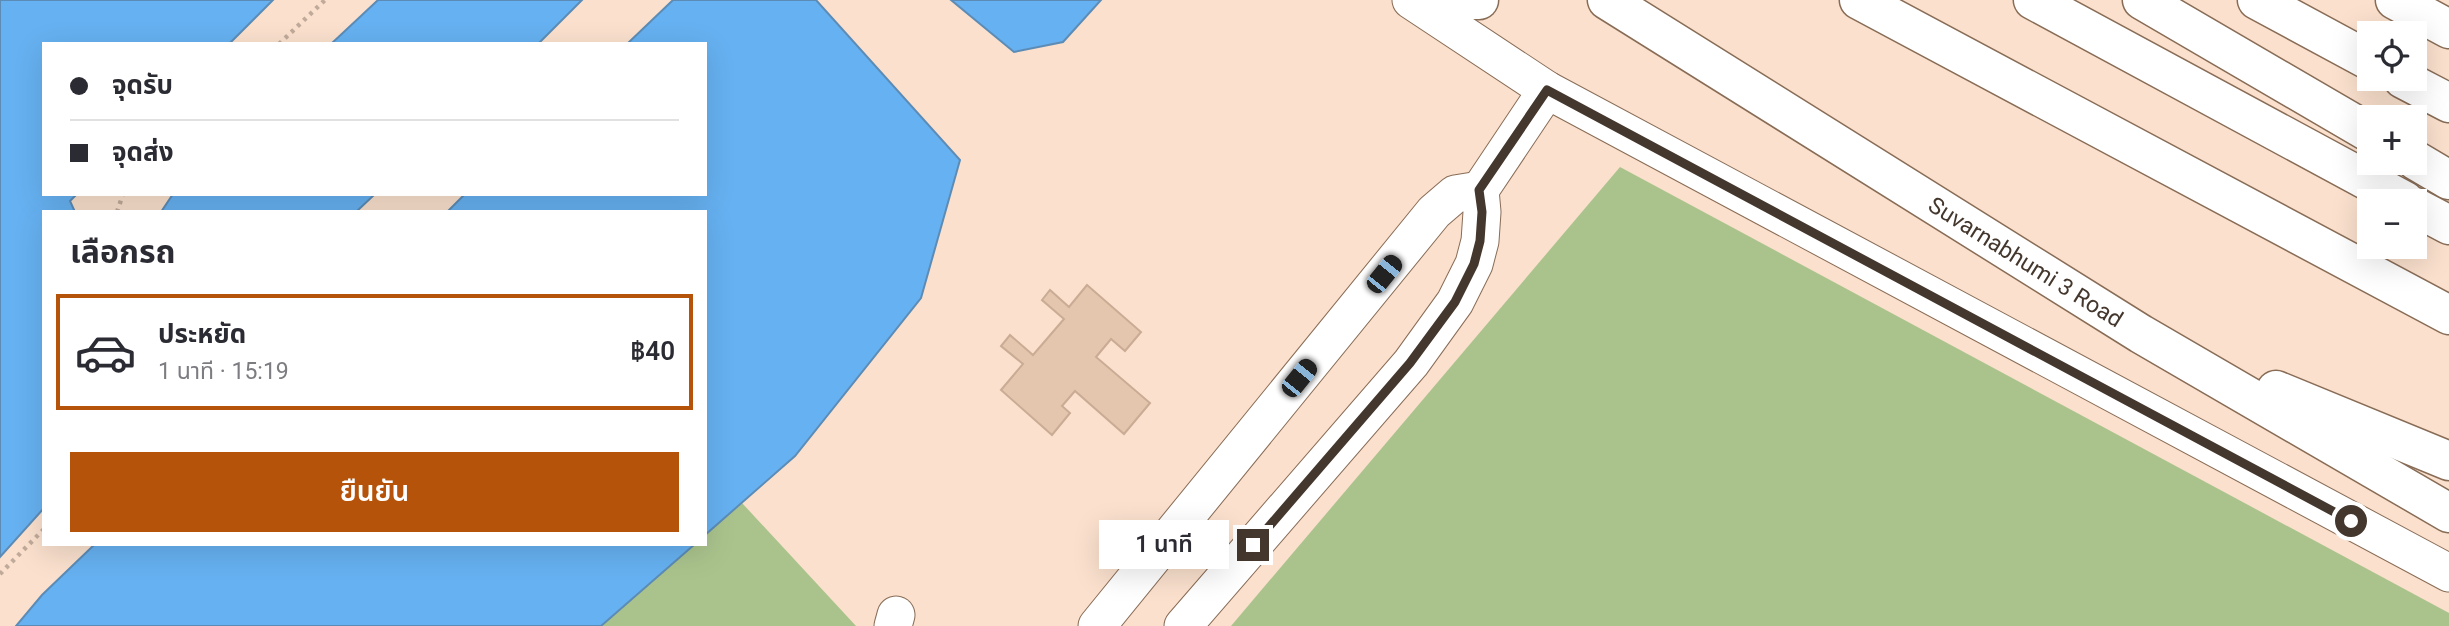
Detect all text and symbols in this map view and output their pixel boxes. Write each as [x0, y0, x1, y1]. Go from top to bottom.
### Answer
map controls [2357, 21, 2427, 259]
button: locate [2357, 21, 2427, 91]
text: จุดรับ [112, 70, 173, 100]
button: + [2357, 105, 2427, 175]
text: จุดส่ง [112, 137, 174, 167]
button: − [2357, 189, 2427, 259]
street label: Suvarnabhumi 3 Road [1923, 192, 2128, 333]
text: เลือกรถ [70, 233, 175, 271]
car [1363, 251, 1406, 297]
text: ประหยัด [158, 319, 246, 349]
icon: car [74, 321, 137, 384]
text: ฿40 [630, 336, 675, 366]
car [1278, 355, 1321, 401]
text: 1 นาที · 15:19 [158, 358, 289, 385]
button: ยืนยัน [70, 452, 679, 532]
route start [2335, 505, 2367, 537]
callout: 1 นาที [1099, 520, 1228, 570]
route end [1237, 529, 1269, 561]
text: 1 นาที [1135, 531, 1193, 558]

